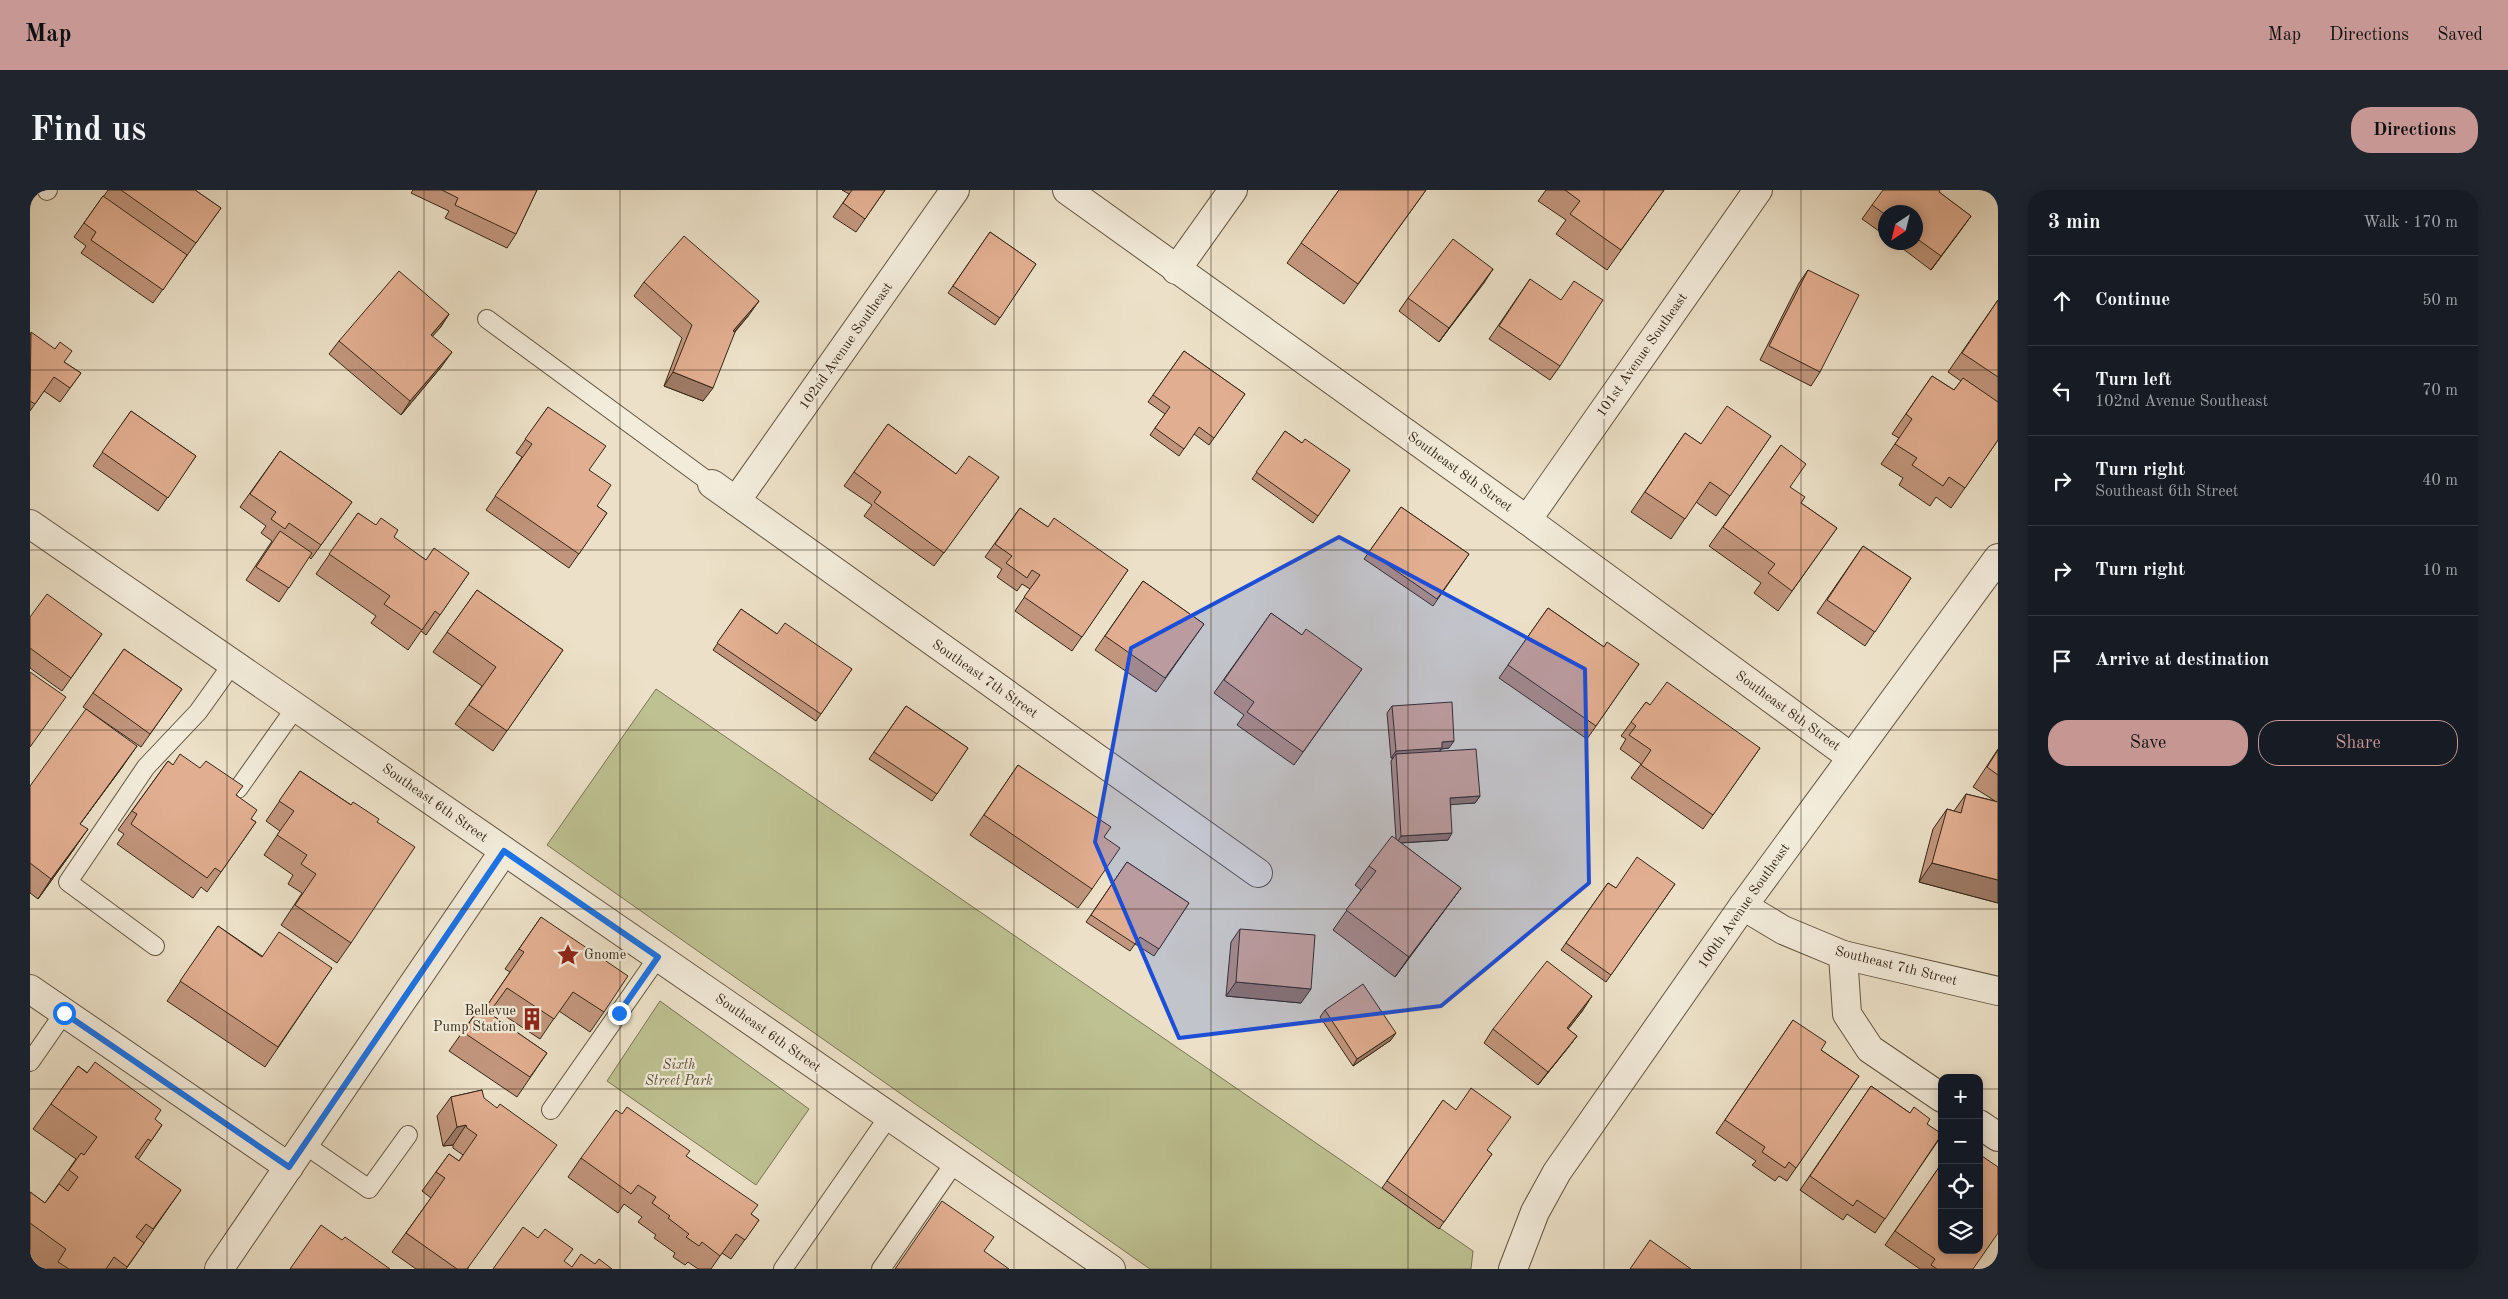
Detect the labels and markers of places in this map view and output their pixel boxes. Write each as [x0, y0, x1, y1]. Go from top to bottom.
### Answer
place icon: Gnome [555, 942, 581, 968]
place label: Gnome [584, 948, 626, 962]
place label: Bellevue Pump Station [433, 1004, 516, 1034]
building icon: Bellevue Pump Station [519, 1006, 545, 1032]

